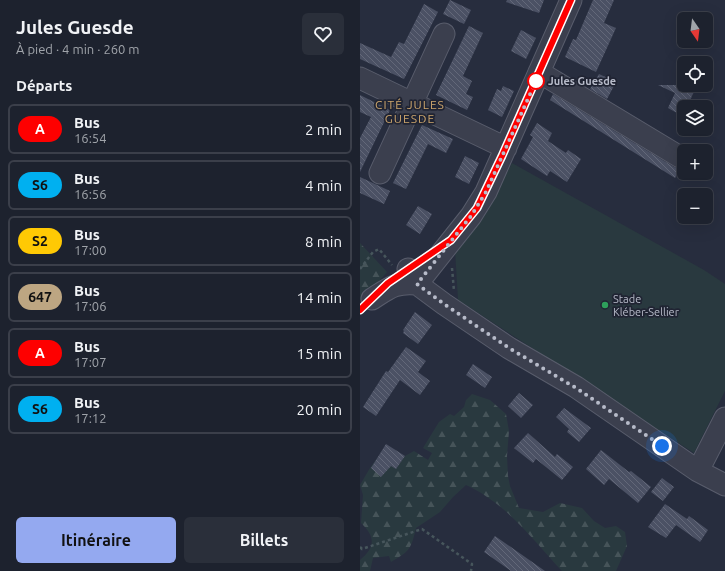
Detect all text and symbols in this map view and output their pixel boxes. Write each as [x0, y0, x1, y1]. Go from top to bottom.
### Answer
north arrow [677, 12, 713, 48]
map controls [677, 12, 713, 224]
button: heart [302, 13, 344, 55]
text: Jules Guesde [16, 16, 134, 38]
text: À pied · 4 min · 260 m [16, 42, 140, 56]
button: locate [677, 56, 713, 92]
marker: Jules Guesde [527, 72, 545, 90]
place label: Jules Guesde [548, 75, 616, 87]
text: Départs [16, 77, 72, 94]
district label: CITÉ JULES GUESDE [375, 98, 445, 125]
button: layers [677, 100, 713, 136]
text: Bus [74, 114, 100, 131]
text: A [35, 121, 45, 137]
text: 2 min [305, 121, 342, 138]
text: 16:54 [74, 131, 107, 145]
button: + [677, 144, 713, 180]
text: Bus [74, 170, 100, 187]
text: S6 [32, 177, 48, 193]
text: 4 min [305, 177, 342, 194]
text: 16:56 [74, 187, 107, 201]
button: − [677, 188, 713, 224]
text: Bus [74, 226, 100, 243]
text: S2 [32, 233, 48, 249]
text: 8 min [305, 233, 342, 250]
text: 17:00 [74, 243, 107, 257]
text: Bus [74, 282, 100, 299]
text: 647 [28, 289, 52, 305]
text: 14 min [296, 289, 342, 306]
place label: Stade Kléber-Sellier [613, 293, 680, 318]
text: 17:06 [74, 299, 107, 313]
marker: Stade Kléber-Sellier [600, 300, 610, 310]
text: Bus [74, 338, 100, 355]
text: A [35, 345, 45, 361]
text: 15 min [296, 345, 342, 362]
text: 17:07 [74, 355, 107, 369]
text: Bus [74, 394, 100, 411]
text: S6 [32, 401, 48, 417]
text: 20 min [296, 401, 342, 418]
text: 17:12 [74, 411, 107, 425]
your location [652, 436, 672, 456]
button: Itinéraire [16, 517, 176, 563]
button: Billets [184, 517, 344, 563]

